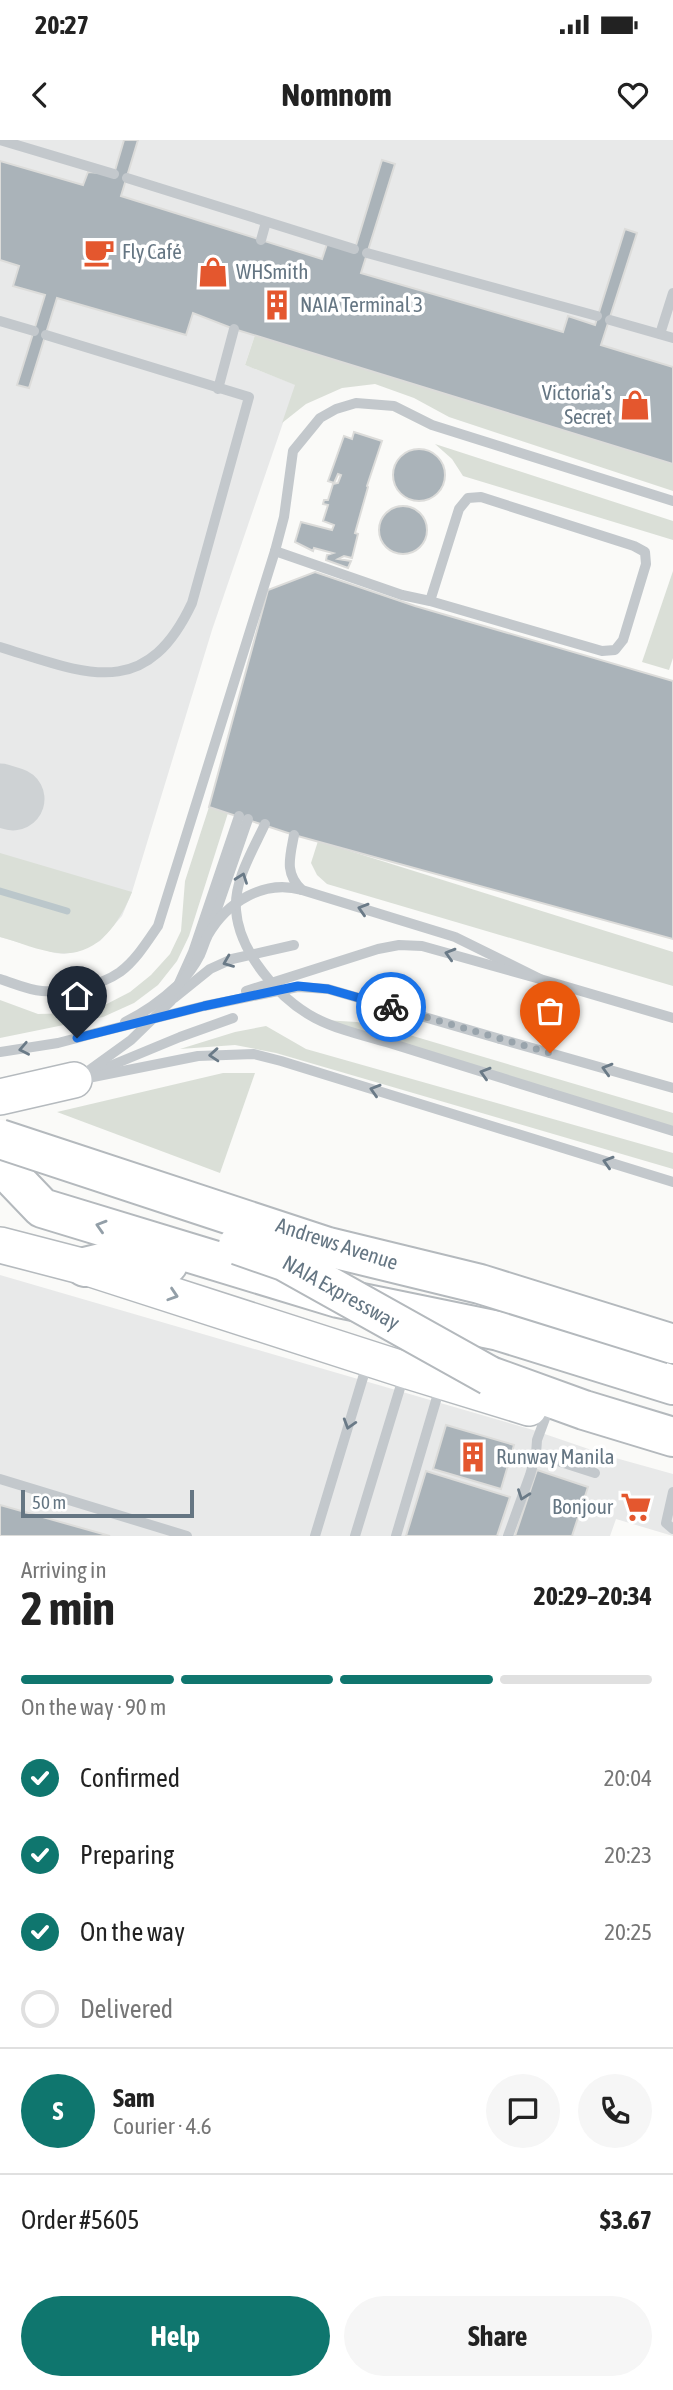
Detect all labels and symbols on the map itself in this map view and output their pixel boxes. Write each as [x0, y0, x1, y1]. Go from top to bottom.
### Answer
cafe icon: Fly Café [82, 235, 116, 269]
place label: Fly Café [122, 239, 182, 263]
shop icon: WHSmith [196, 255, 230, 289]
place label: WHSmith [236, 259, 308, 283]
building icon: NAIA Terminal 3 [260, 288, 294, 322]
place label: NAIA Terminal 3 [300, 292, 423, 316]
place label: Victoria's Secret [542, 380, 612, 428]
shop icon: Victoria's Secret [618, 388, 652, 422]
one-way arrow [234, 872, 248, 884]
one-way arrow [357, 903, 370, 917]
one-way arrow [445, 948, 457, 963]
one-way arrow [223, 953, 235, 967]
pin [47, 966, 107, 1038]
courier [356, 972, 426, 1042]
pin [520, 981, 580, 1053]
one-way arrow [19, 1041, 30, 1056]
one-way arrow [208, 1047, 219, 1062]
one-way arrow [602, 1063, 614, 1078]
one-way arrow [479, 1066, 491, 1081]
one-way arrow [370, 1083, 382, 1098]
one-way arrow [602, 1155, 614, 1170]
street label: Andrews Avenue [273, 1212, 401, 1274]
one-way arrow [96, 1220, 108, 1235]
street label: NAIA Expressway [279, 1250, 404, 1334]
one-way arrow [166, 1287, 178, 1302]
one-way arrow [342, 1418, 357, 1430]
building icon: Runway Manila [456, 1440, 490, 1474]
place label: Runway Manila [496, 1444, 615, 1468]
scale bar [21, 1487, 194, 1519]
one-way arrow [517, 1489, 531, 1501]
supermarket icon: Bonjour [619, 1490, 653, 1524]
place label: Bonjour [552, 1494, 614, 1518]

